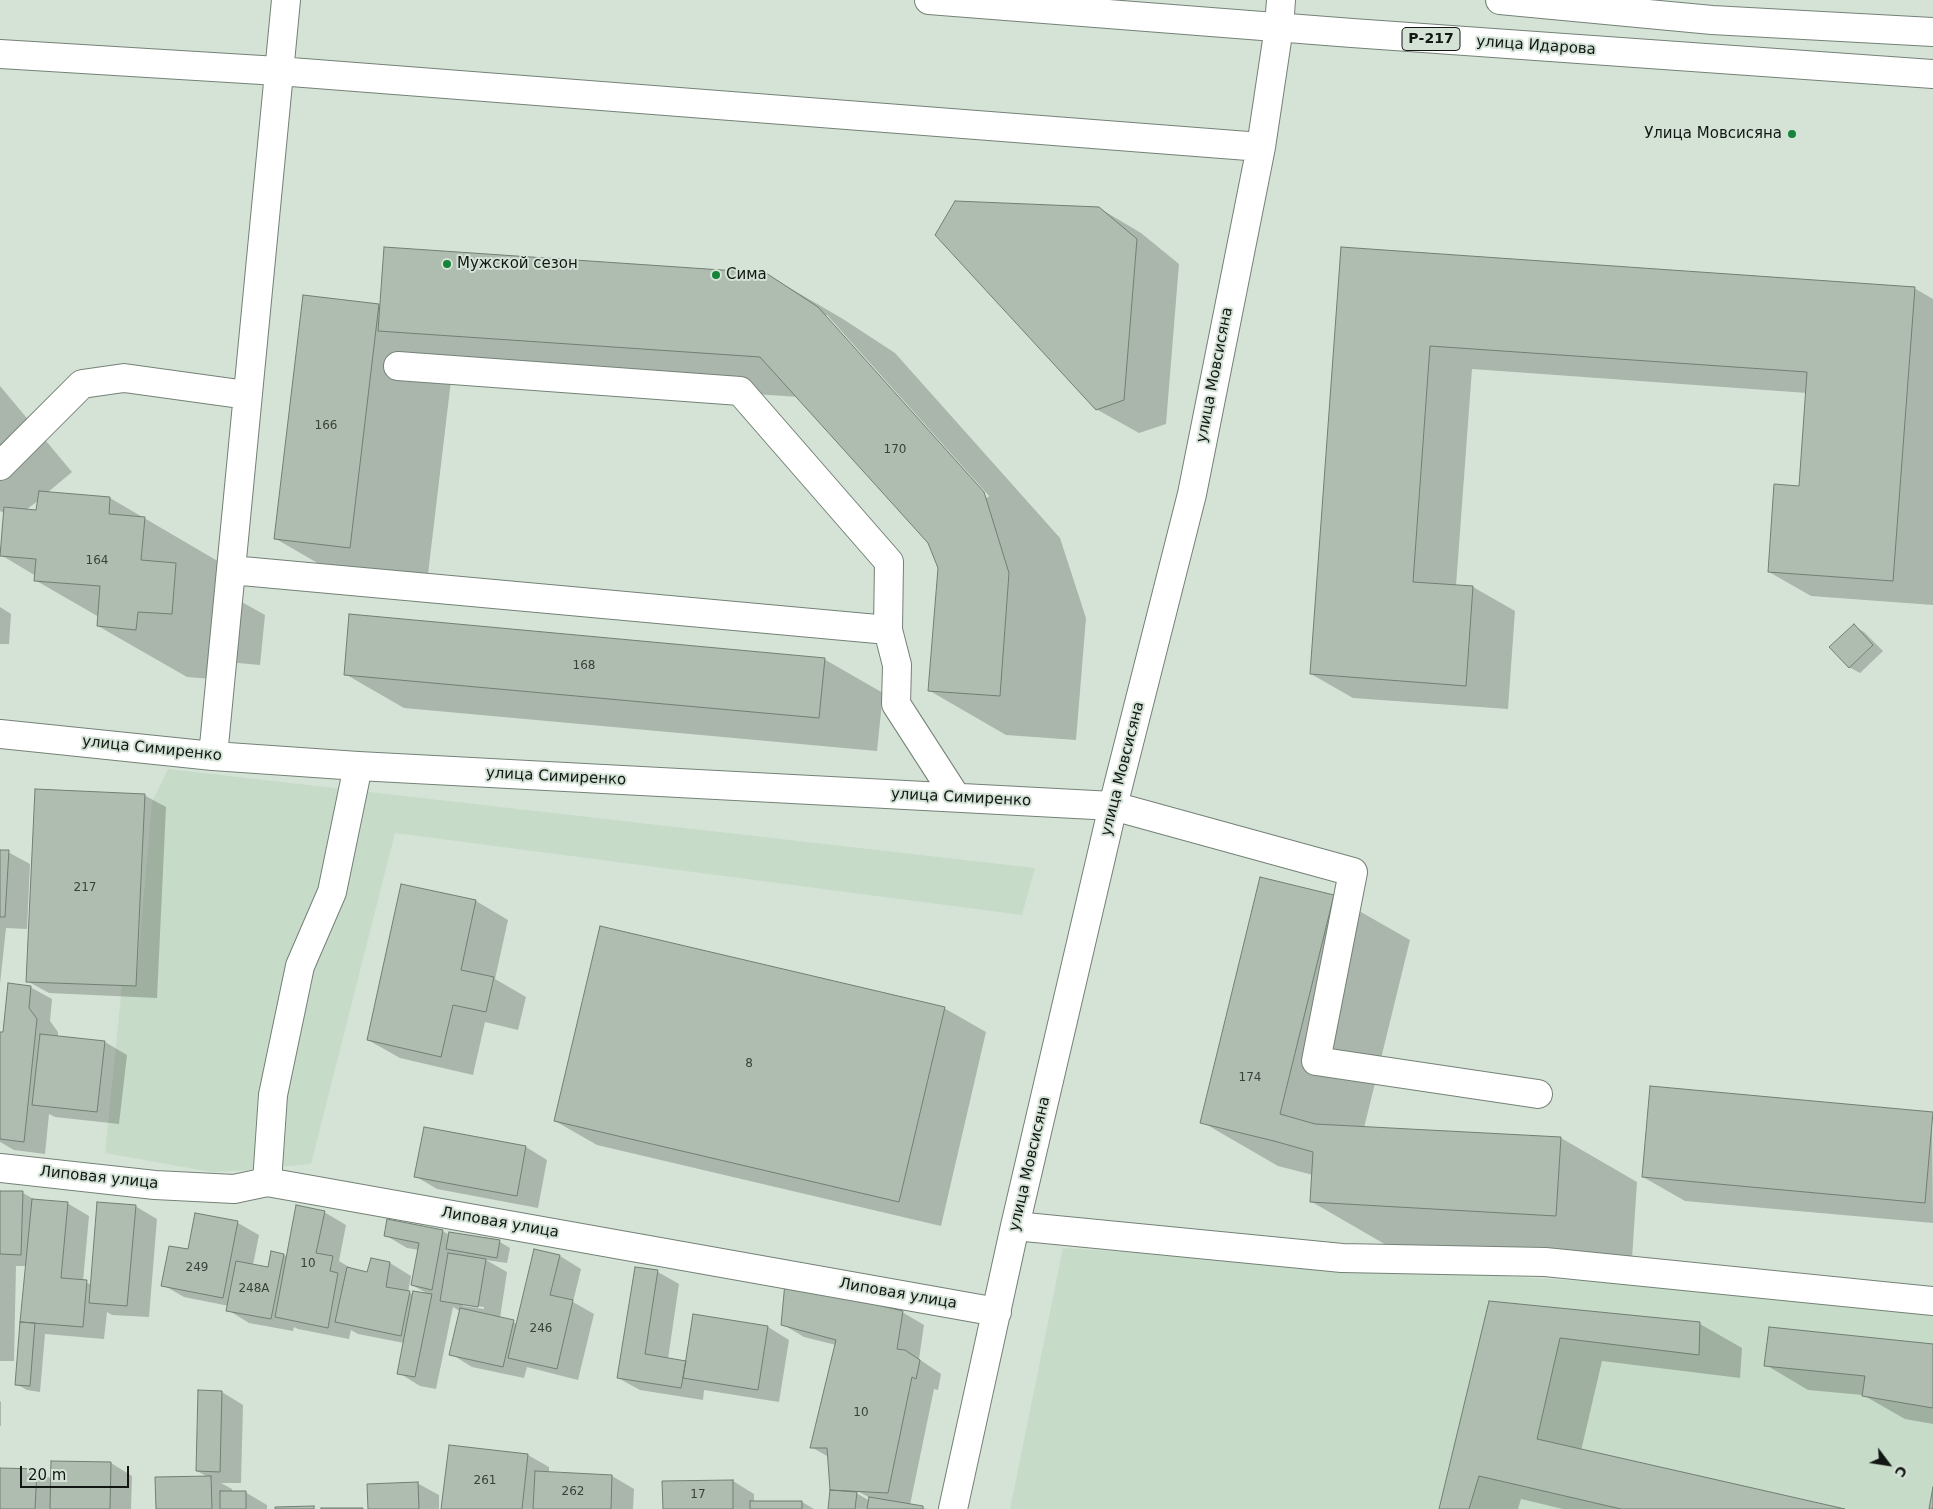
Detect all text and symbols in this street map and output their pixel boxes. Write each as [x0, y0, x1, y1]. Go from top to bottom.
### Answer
road number: Р-217 [1402, 28, 1460, 50]
street label: улица Идарова [1476, 33, 1596, 59]
place label: Улица Мовсисяна [1644, 125, 1782, 143]
marker: Улица Мовсисяна [1786, 128, 1798, 140]
place label: Мужской сезон [457, 255, 578, 273]
marker: Мужской сезон [441, 258, 453, 270]
place label: Сима [726, 266, 767, 284]
marker: Сима [710, 269, 722, 281]
street label: улица Мовсисяна [1193, 306, 1237, 444]
house number: 166 [315, 419, 337, 433]
house number: 170 [884, 443, 906, 457]
house number: 164 [86, 554, 108, 568]
house number: 168 [573, 659, 595, 673]
street label: улица Мовсисяна [1098, 700, 1148, 838]
street label: улица Симиренко [81, 733, 223, 765]
street label: улица Симиренко [485, 764, 627, 790]
street label: улица Симиренко [890, 785, 1032, 811]
house number: 217 [74, 881, 96, 895]
house number: 8 [745, 1057, 753, 1071]
house number: 174 [1239, 1071, 1261, 1085]
street label: улица Мовсисяна [1006, 1095, 1054, 1233]
street label: Липовая улица [39, 1163, 159, 1193]
street label: Липовая улица [440, 1204, 560, 1242]
house number: 10 [300, 1257, 316, 1271]
house number: 249 [186, 1261, 208, 1275]
street label: Липовая улица [838, 1275, 958, 1313]
house number: 248А [238, 1282, 270, 1296]
house number: 246 [530, 1322, 552, 1336]
house number: 10 [853, 1406, 869, 1420]
north arrow [1863, 1439, 1913, 1489]
scale bar [22, 1456, 131, 1488]
text: С [1891, 1463, 1910, 1480]
text: 20 m [28, 1466, 66, 1484]
house number: 261 [474, 1474, 496, 1488]
house number: 262 [562, 1485, 584, 1499]
house number: 17 [690, 1488, 706, 1502]

